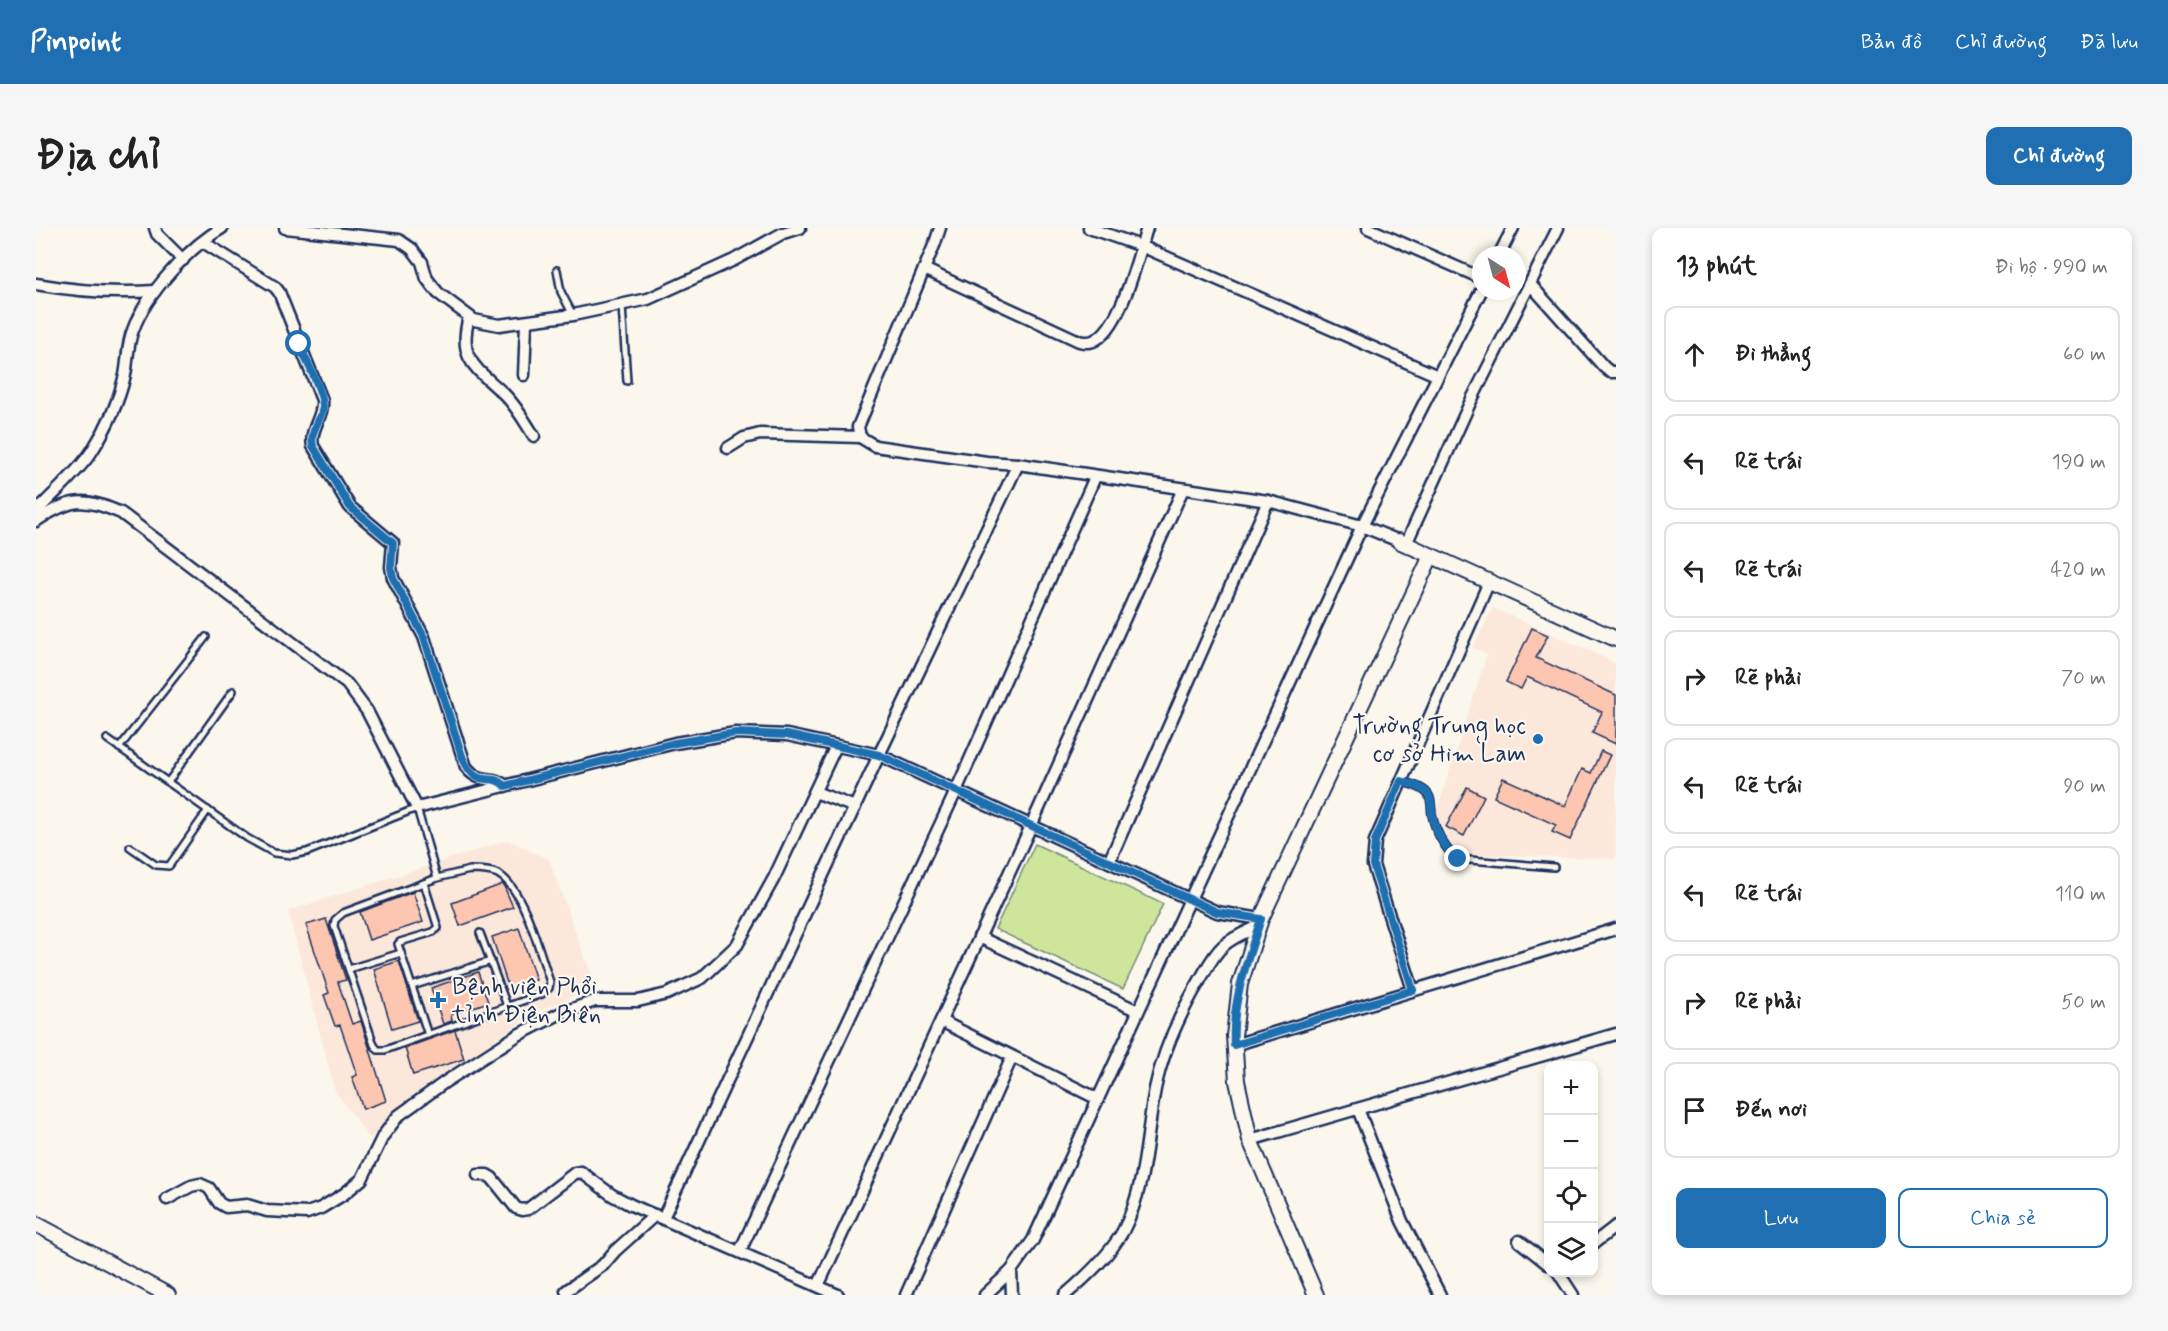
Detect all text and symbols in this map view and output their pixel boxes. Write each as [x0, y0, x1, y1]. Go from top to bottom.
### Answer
text: Pinpoint [30, 24, 121, 61]
text: Bản đồ [1861, 28, 1922, 56]
text: Chỉ đường [1955, 28, 2047, 56]
text: Đã lưu [2080, 28, 2138, 56]
button: Chỉ đường [1986, 127, 2132, 185]
text: Địa chỉ [36, 129, 161, 184]
north arrow [1472, 246, 1526, 300]
text: 13 phút [1676, 250, 1757, 284]
text: Đi bộ · 990 m [1995, 254, 2108, 281]
route start [285, 330, 311, 356]
icon: ahead [1678, 338, 1711, 371]
text: Đi thẳng [1735, 340, 1811, 368]
text: 60 m [2063, 341, 2106, 368]
icon: left [1678, 446, 1711, 479]
text: Rẽ trái [1735, 448, 1802, 476]
text: 190 m [2052, 449, 2106, 476]
icon: left [1678, 554, 1711, 587]
text: Rẽ trái [1735, 556, 1802, 584]
text: 420 m [2050, 557, 2106, 584]
icon: right [1678, 662, 1711, 695]
text: Rẽ phải [1735, 664, 1801, 692]
text: 70 m [2061, 665, 2106, 692]
place label: Trường Trung học cơ sở Him Lam [1352, 711, 1526, 770]
marker: Trường Trung học cơ sở Him Lam [1531, 732, 1545, 746]
icon: left [1678, 770, 1711, 803]
text: Rẽ trái [1735, 772, 1802, 800]
text: 90 m [2063, 773, 2106, 800]
route end [1444, 845, 1470, 871]
icon: left [1678, 878, 1711, 911]
text: Rẽ trái [1735, 880, 1802, 908]
text: 110 m [2055, 881, 2106, 908]
place label: Bệnh viện Phổi tỉnh Điện Biên [451, 972, 601, 1031]
icon: right [1678, 986, 1711, 1019]
text: Rẽ phải [1735, 988, 1801, 1016]
text: 50 m [2061, 989, 2106, 1016]
marker: Bệnh viện Phổi tỉnh Điện Biên [429, 991, 447, 1009]
map controls [1544, 1061, 1598, 1277]
button: + [1544, 1061, 1598, 1115]
icon: arrive [1678, 1094, 1711, 1127]
text: Đến nơi [1735, 1096, 1807, 1124]
button: − [1544, 1115, 1598, 1169]
button: locate [1544, 1169, 1598, 1223]
button: Lưu [1676, 1188, 1886, 1248]
button: Chia sẻ [1898, 1188, 2108, 1248]
button: layers [1544, 1223, 1598, 1277]

